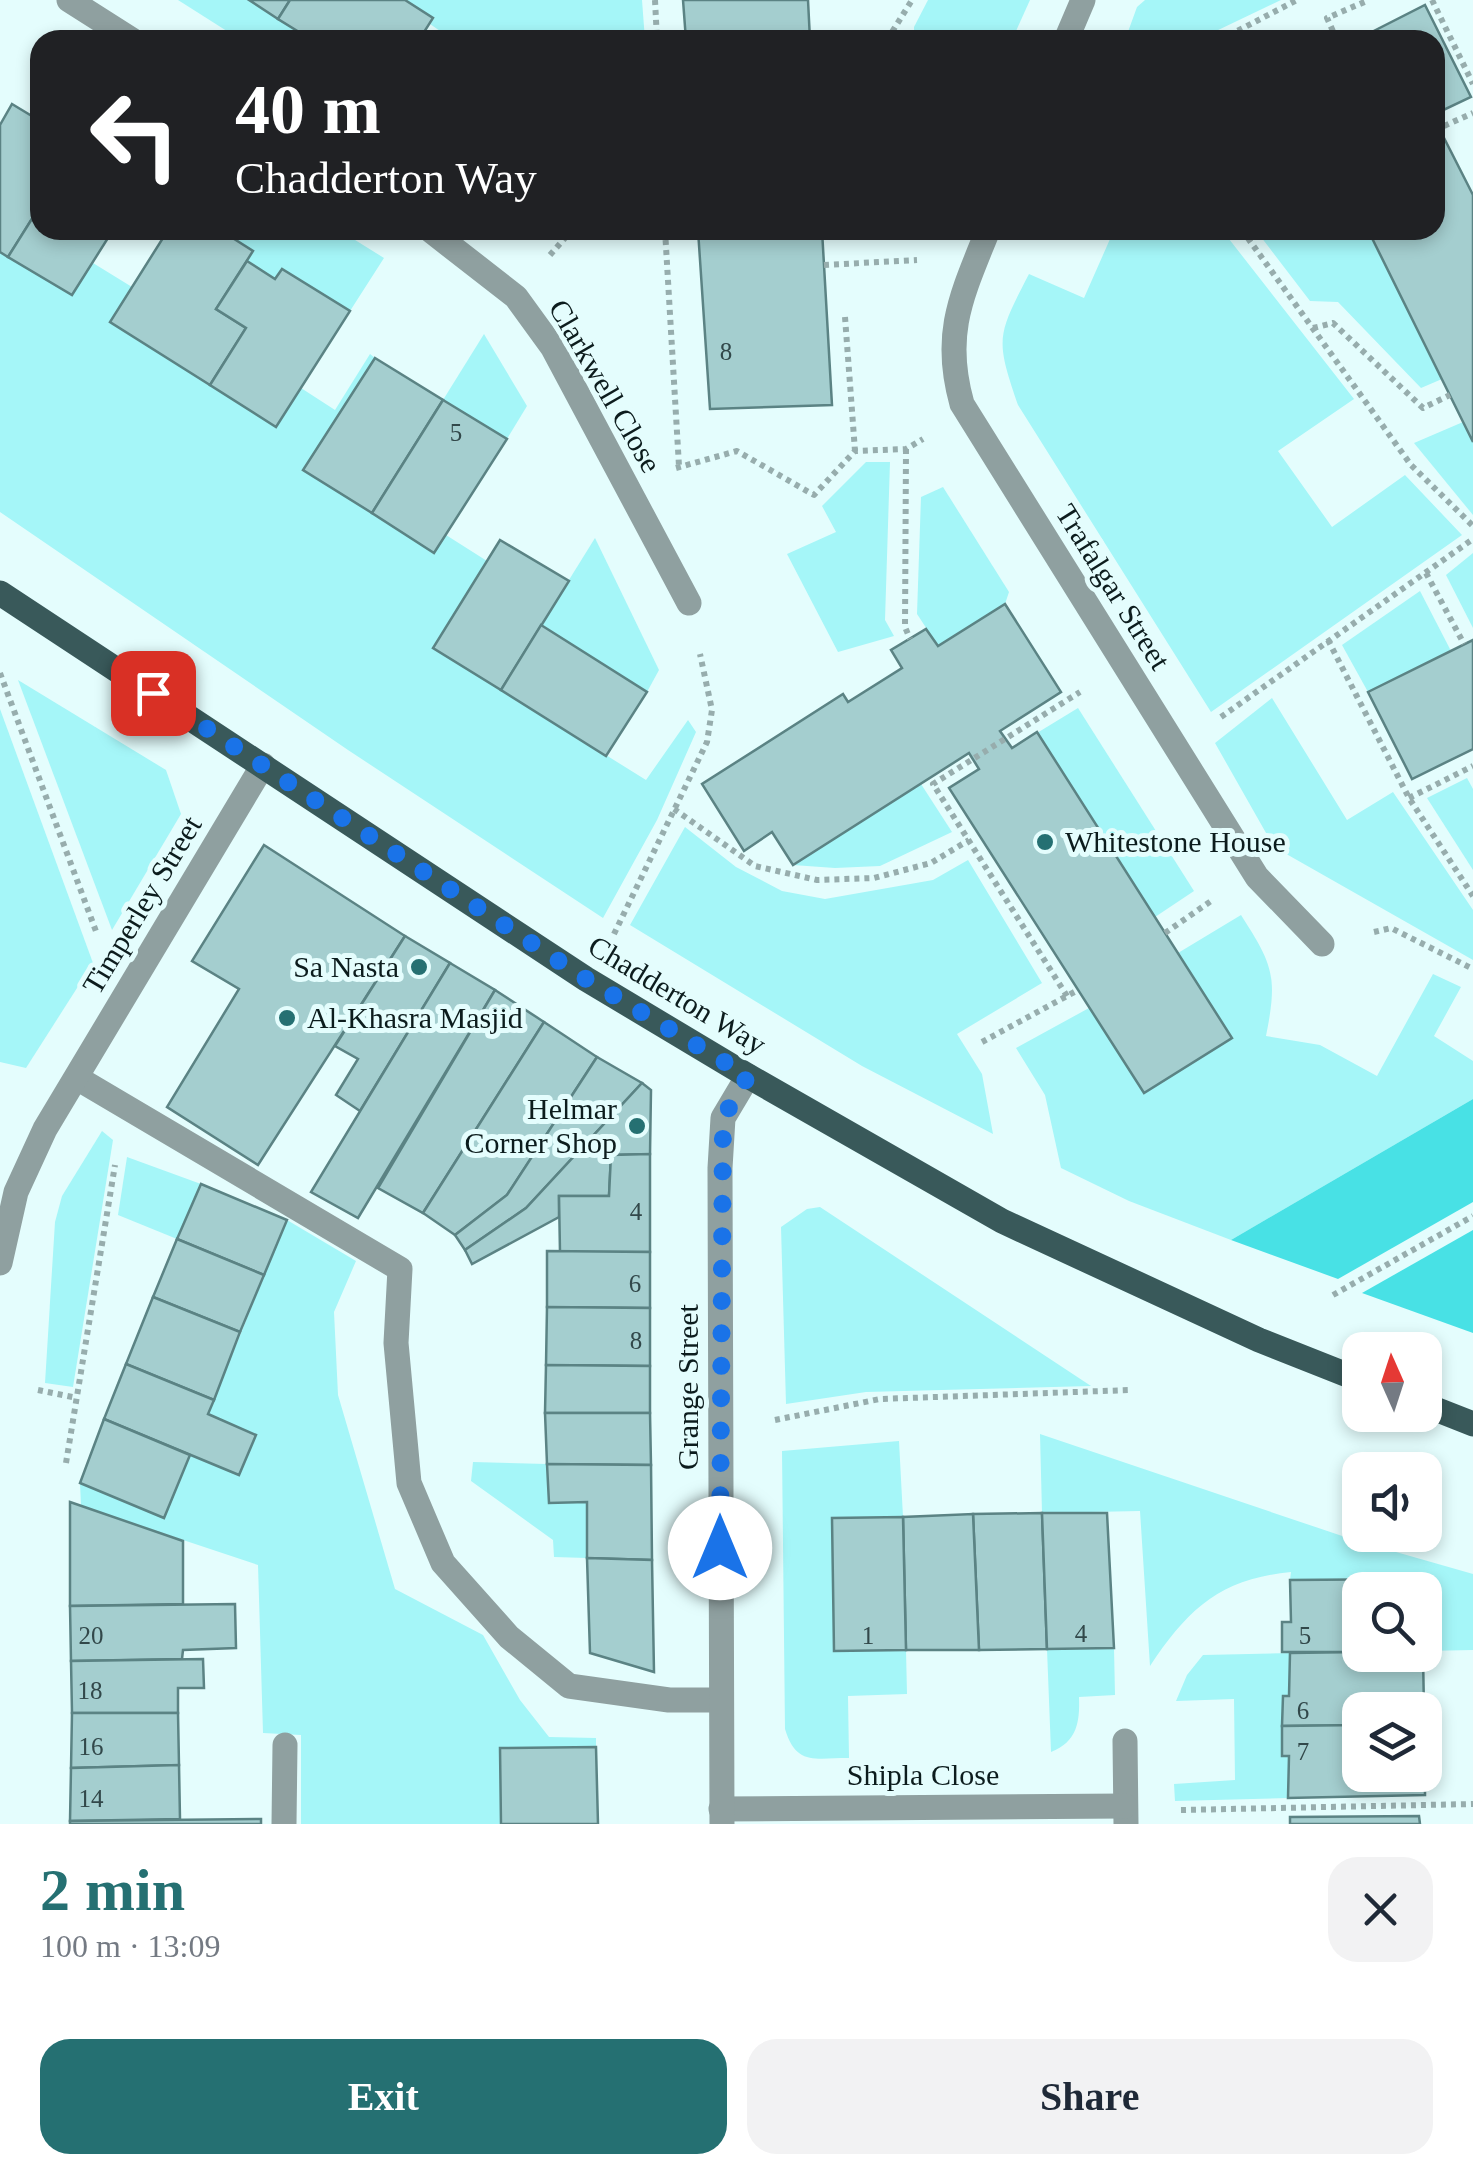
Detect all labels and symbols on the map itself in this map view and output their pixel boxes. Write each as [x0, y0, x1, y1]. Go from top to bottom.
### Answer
street label: Clarkwell Close [543, 293, 668, 478]
house number: 8 [720, 338, 732, 365]
house number: 5 [450, 419, 462, 446]
street label: Trafalgar Street [1050, 498, 1178, 676]
pin [111, 651, 196, 736]
street label: Timperley Street [76, 809, 208, 1000]
place label: Whitestone House [1065, 825, 1286, 858]
marker: Whitestone House [1034, 831, 1056, 853]
street label: Chadderton Way [583, 929, 772, 1061]
place label: Sa Nasta [293, 950, 399, 983]
marker: Sa Nasta [408, 956, 430, 978]
place label: Al-Khasra Masjid [307, 1001, 523, 1034]
marker: Al-Khasra Masjid [276, 1007, 298, 1029]
place label: Helmar Corner Shop [465, 1092, 617, 1159]
marker: Helmar Corner Shop [626, 1115, 648, 1137]
house number: 4 [630, 1198, 643, 1225]
house number: 6 [629, 1270, 641, 1297]
street label: Grange Street [671, 1303, 704, 1470]
house number: 8 [630, 1327, 642, 1354]
north arrow [1342, 1332, 1442, 1432]
position arrow [668, 1496, 772, 1600]
house number: 4 [1075, 1620, 1088, 1647]
house number: 20 [79, 1622, 104, 1649]
house number: 1 [862, 1622, 874, 1649]
house number: 5 [1299, 1622, 1311, 1649]
house number: 18 [78, 1677, 103, 1704]
house number: 6 [1297, 1697, 1309, 1724]
house number: 16 [79, 1733, 104, 1760]
house number: 7 [1297, 1738, 1309, 1765]
street label: Shipla Close [847, 1758, 999, 1791]
house number: 14 [79, 1785, 104, 1812]

